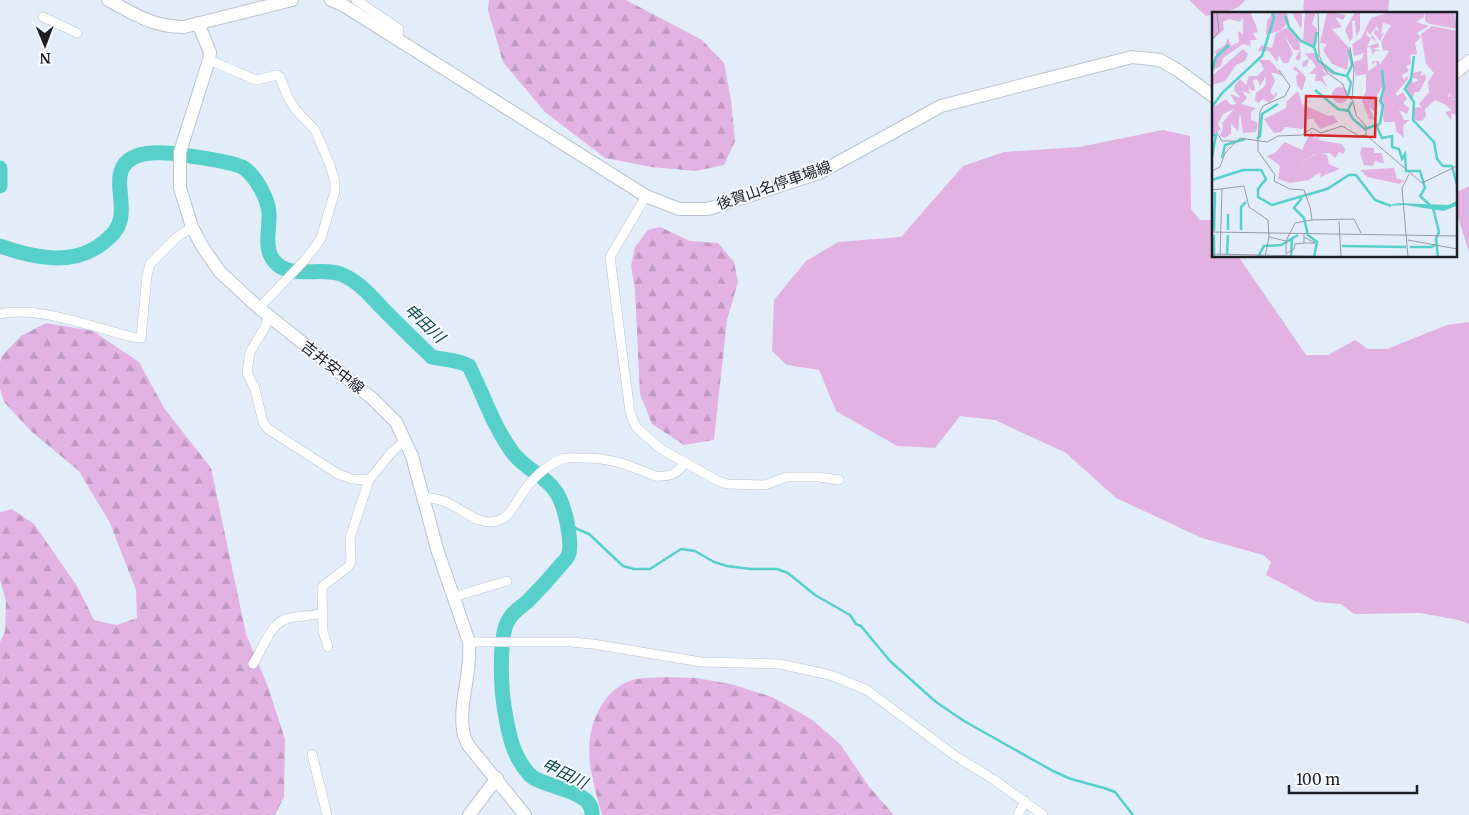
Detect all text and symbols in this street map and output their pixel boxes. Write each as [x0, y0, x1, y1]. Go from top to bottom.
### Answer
inset map [1212, 12, 1456, 258]
north arrow [20, 20, 70, 70]
text: N [40, 49, 51, 67]
street label: 後賀山名停車場線 [714, 156, 834, 214]
water label: 申田川 [401, 299, 451, 348]
street label: 吉井安中線 [298, 336, 368, 398]
water label: 申田川 [539, 753, 593, 793]
scale bar [1289, 762, 1416, 794]
text: 100 m [1296, 770, 1340, 789]

